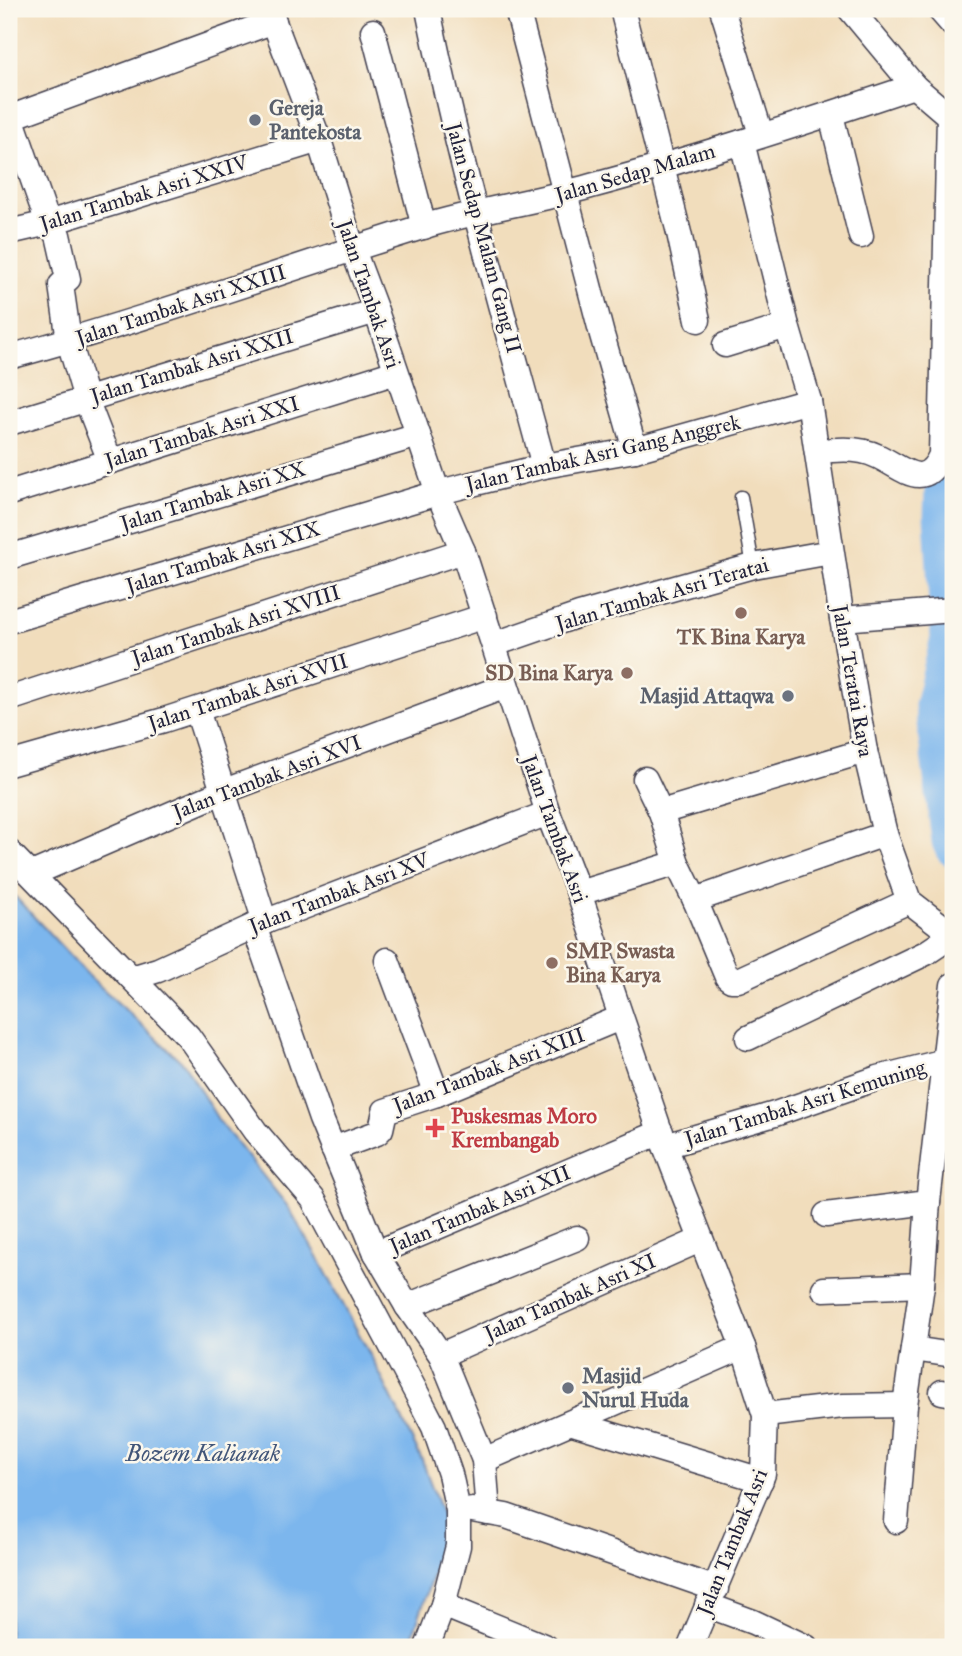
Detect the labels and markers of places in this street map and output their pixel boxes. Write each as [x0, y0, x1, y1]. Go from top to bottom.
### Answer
place label: Gereja Pantekosta [269, 95, 362, 145]
marker: Gereja Pantekosta [247, 112, 263, 128]
marker: TK Bina Karya [733, 605, 749, 621]
place label: TK Bina Karya [676, 624, 806, 650]
place label: SD Bina Karya [485, 660, 614, 686]
marker: SD Bina Karya [619, 665, 635, 681]
place label: Masjid Attaqwa [640, 683, 775, 709]
marker: Masjid Attaqwa [780, 688, 796, 704]
place label: SMP Swasta Bina Karya [566, 938, 676, 988]
marker: SMP Swasta Bina Karya [544, 955, 560, 971]
place label: Puskesmas Moro Krembangab [451, 1103, 597, 1153]
marker: Puskesmas Moro Krembangab [425, 1118, 445, 1138]
place label: Masjid Nurul Huda [582, 1363, 690, 1413]
marker: Masjid Nurul Huda [560, 1380, 576, 1396]

